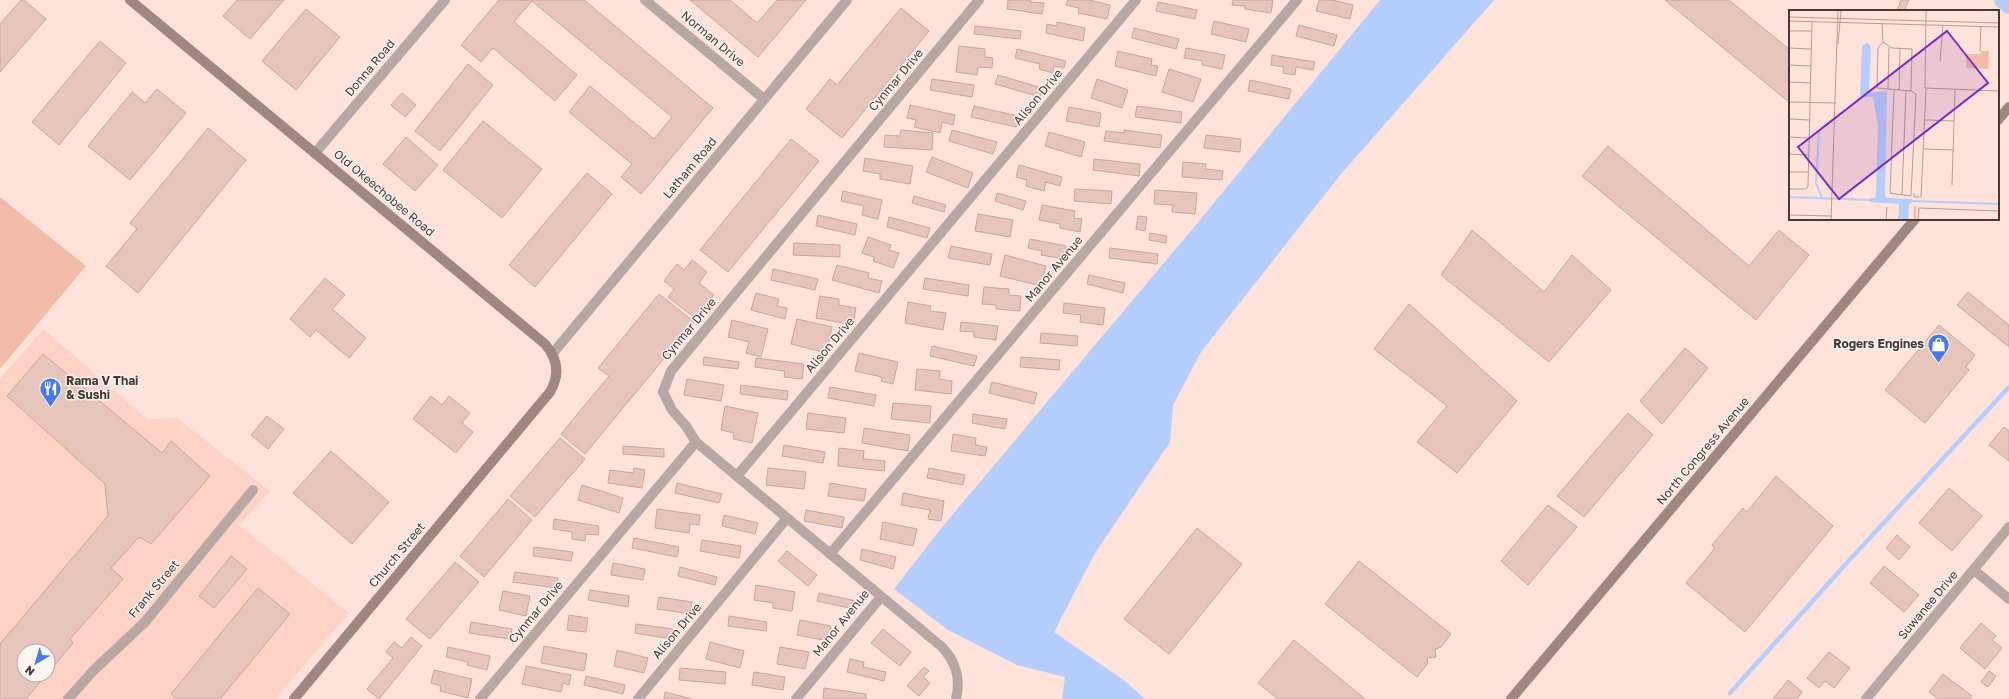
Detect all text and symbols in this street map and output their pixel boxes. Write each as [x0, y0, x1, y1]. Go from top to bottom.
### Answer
street label: Norman Drive [678, 8, 748, 70]
inset map [1789, 10, 1999, 220]
street label: Donna Road [342, 36, 398, 99]
street label: Cynmar Drive [865, 45, 926, 114]
street label: Alison Drive [1010, 66, 1065, 128]
street label: Latham Road [660, 134, 720, 201]
street label: Old Okeechobee Road [331, 146, 438, 239]
street label: Manor Avenue [1022, 233, 1086, 305]
street label: Cynmar Drive [658, 294, 719, 363]
street label: Alison Drive [802, 314, 857, 376]
shop icon: Rogers Engines [1926, 331, 1952, 364]
place label: Rogers Engines [1833, 336, 1924, 351]
place label: Rama V Thai & Sushi [66, 373, 138, 402]
restaurant icon: Rama V Thai & Sushi [37, 375, 63, 408]
street label: North Congress Avenue [1653, 394, 1752, 508]
street label: Church Street [365, 519, 428, 590]
street label: Frank Street [125, 556, 182, 621]
street label: Suwanee Drive [1894, 567, 1961, 642]
street label: Cynmar Drive [505, 577, 566, 646]
street label: Manor Avenue [809, 586, 872, 659]
street label: Alison Drive [649, 600, 704, 662]
north arrow [16, 643, 56, 683]
text: N [22, 664, 37, 679]

